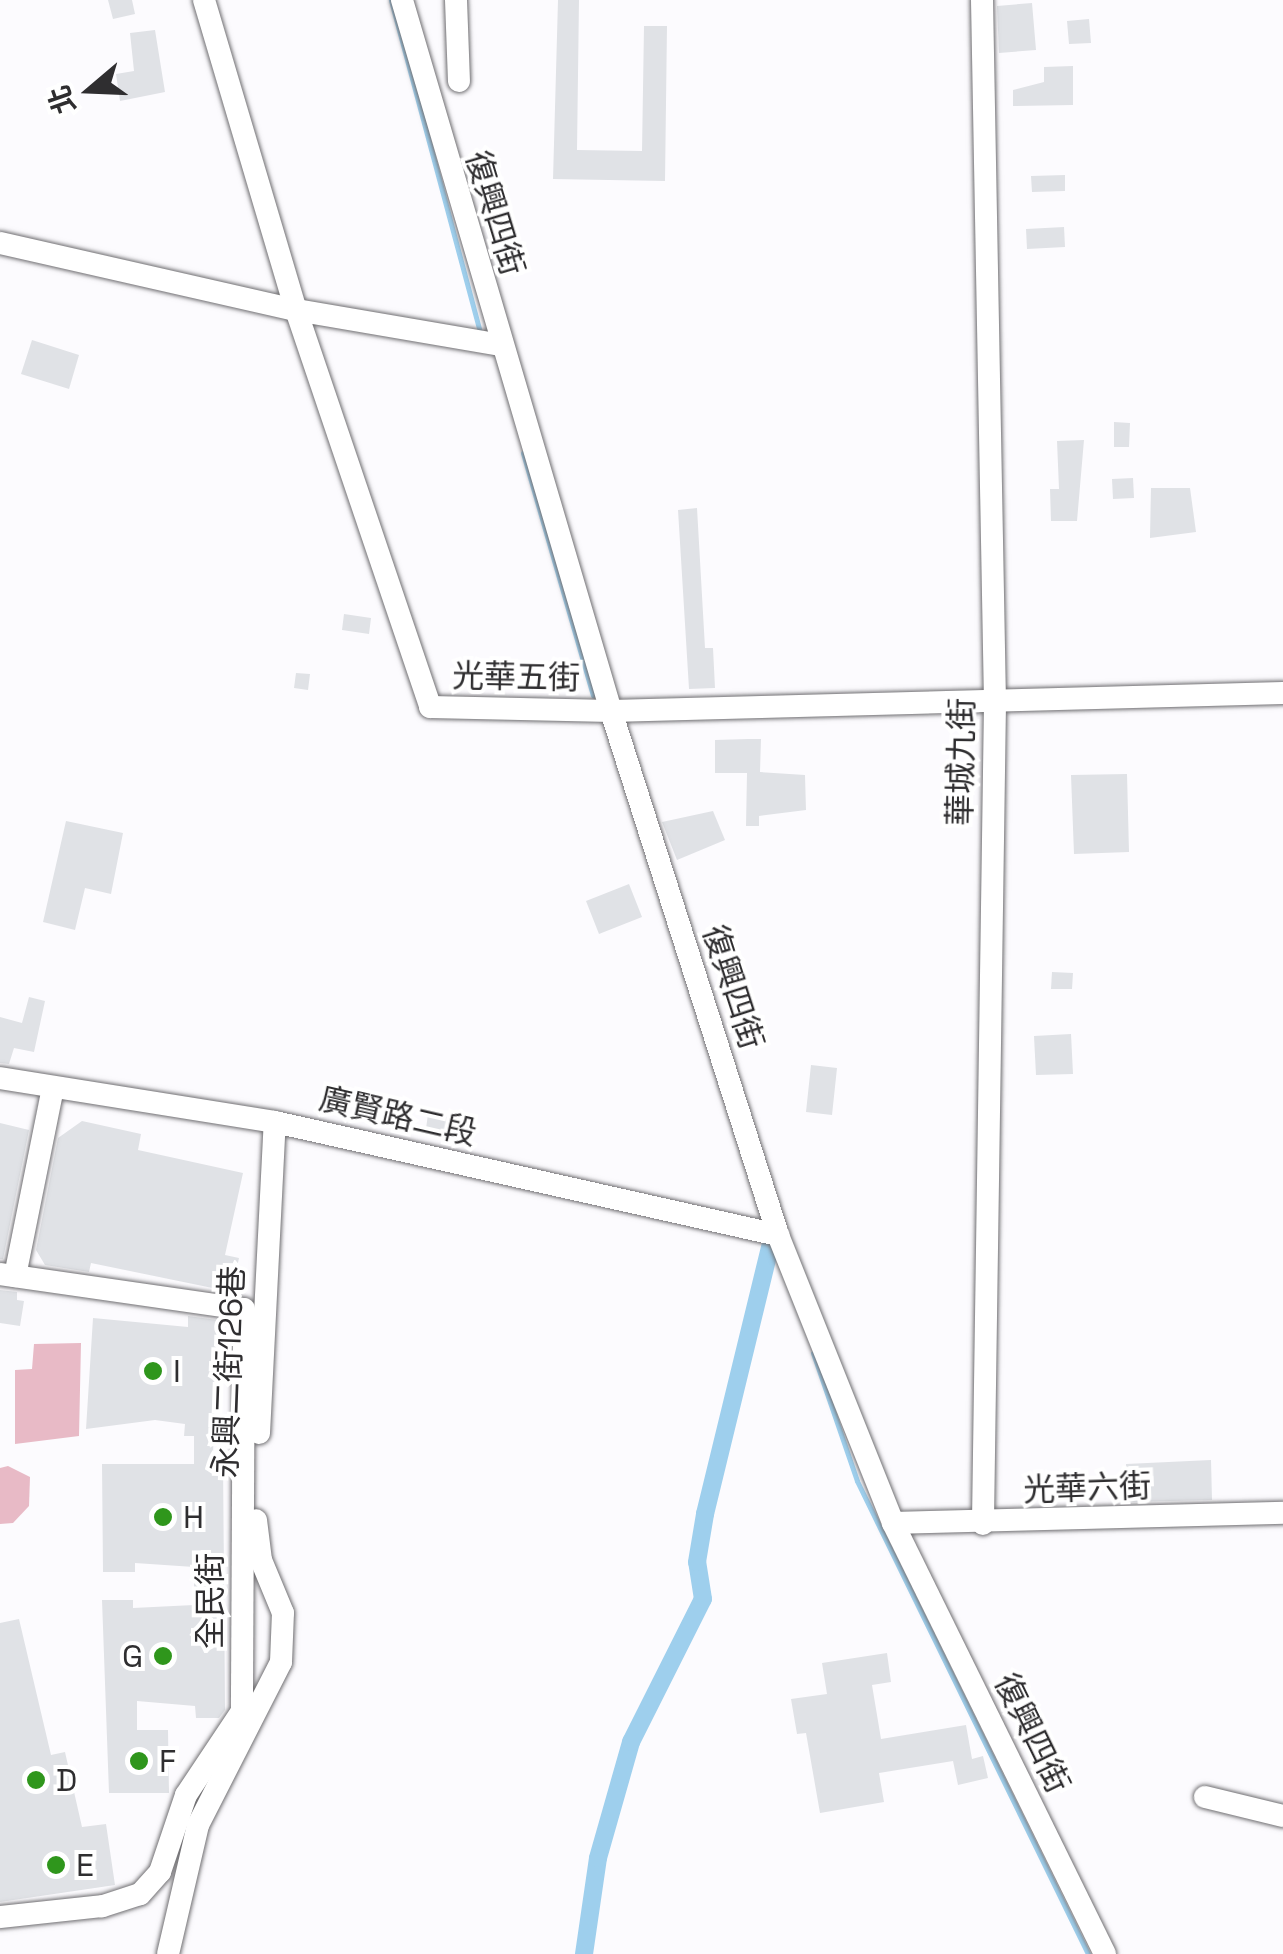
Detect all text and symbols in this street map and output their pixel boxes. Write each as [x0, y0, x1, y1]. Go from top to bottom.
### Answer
north arrow [40, 40, 140, 140]
text: 北 [40, 81, 83, 119]
street label: 復興四街 [458, 146, 532, 280]
street label: 光華五街 [452, 657, 580, 697]
street label: 華城九街 [941, 698, 981, 826]
street label: 復興四街 [695, 920, 771, 1054]
street label: 廣賢路二段 [316, 1079, 480, 1153]
street label: 永興二街126巷 [206, 1265, 252, 1479]
place label: I [173, 1352, 181, 1390]
marker: I [142, 1360, 164, 1382]
street label: 光華六街 [1022, 1467, 1152, 1509]
place label: H [183, 1498, 204, 1536]
marker: H [152, 1506, 174, 1528]
street label: 全民街 [191, 1553, 229, 1649]
place label: G [122, 1637, 143, 1675]
marker: G [152, 1645, 174, 1667]
street label: 復興四街 [987, 1667, 1077, 1799]
place label: F [159, 1742, 176, 1780]
marker: F [128, 1750, 150, 1772]
place label: D [56, 1761, 77, 1799]
marker: D [25, 1769, 47, 1791]
place label: E [76, 1846, 94, 1884]
marker: E [45, 1854, 67, 1876]

